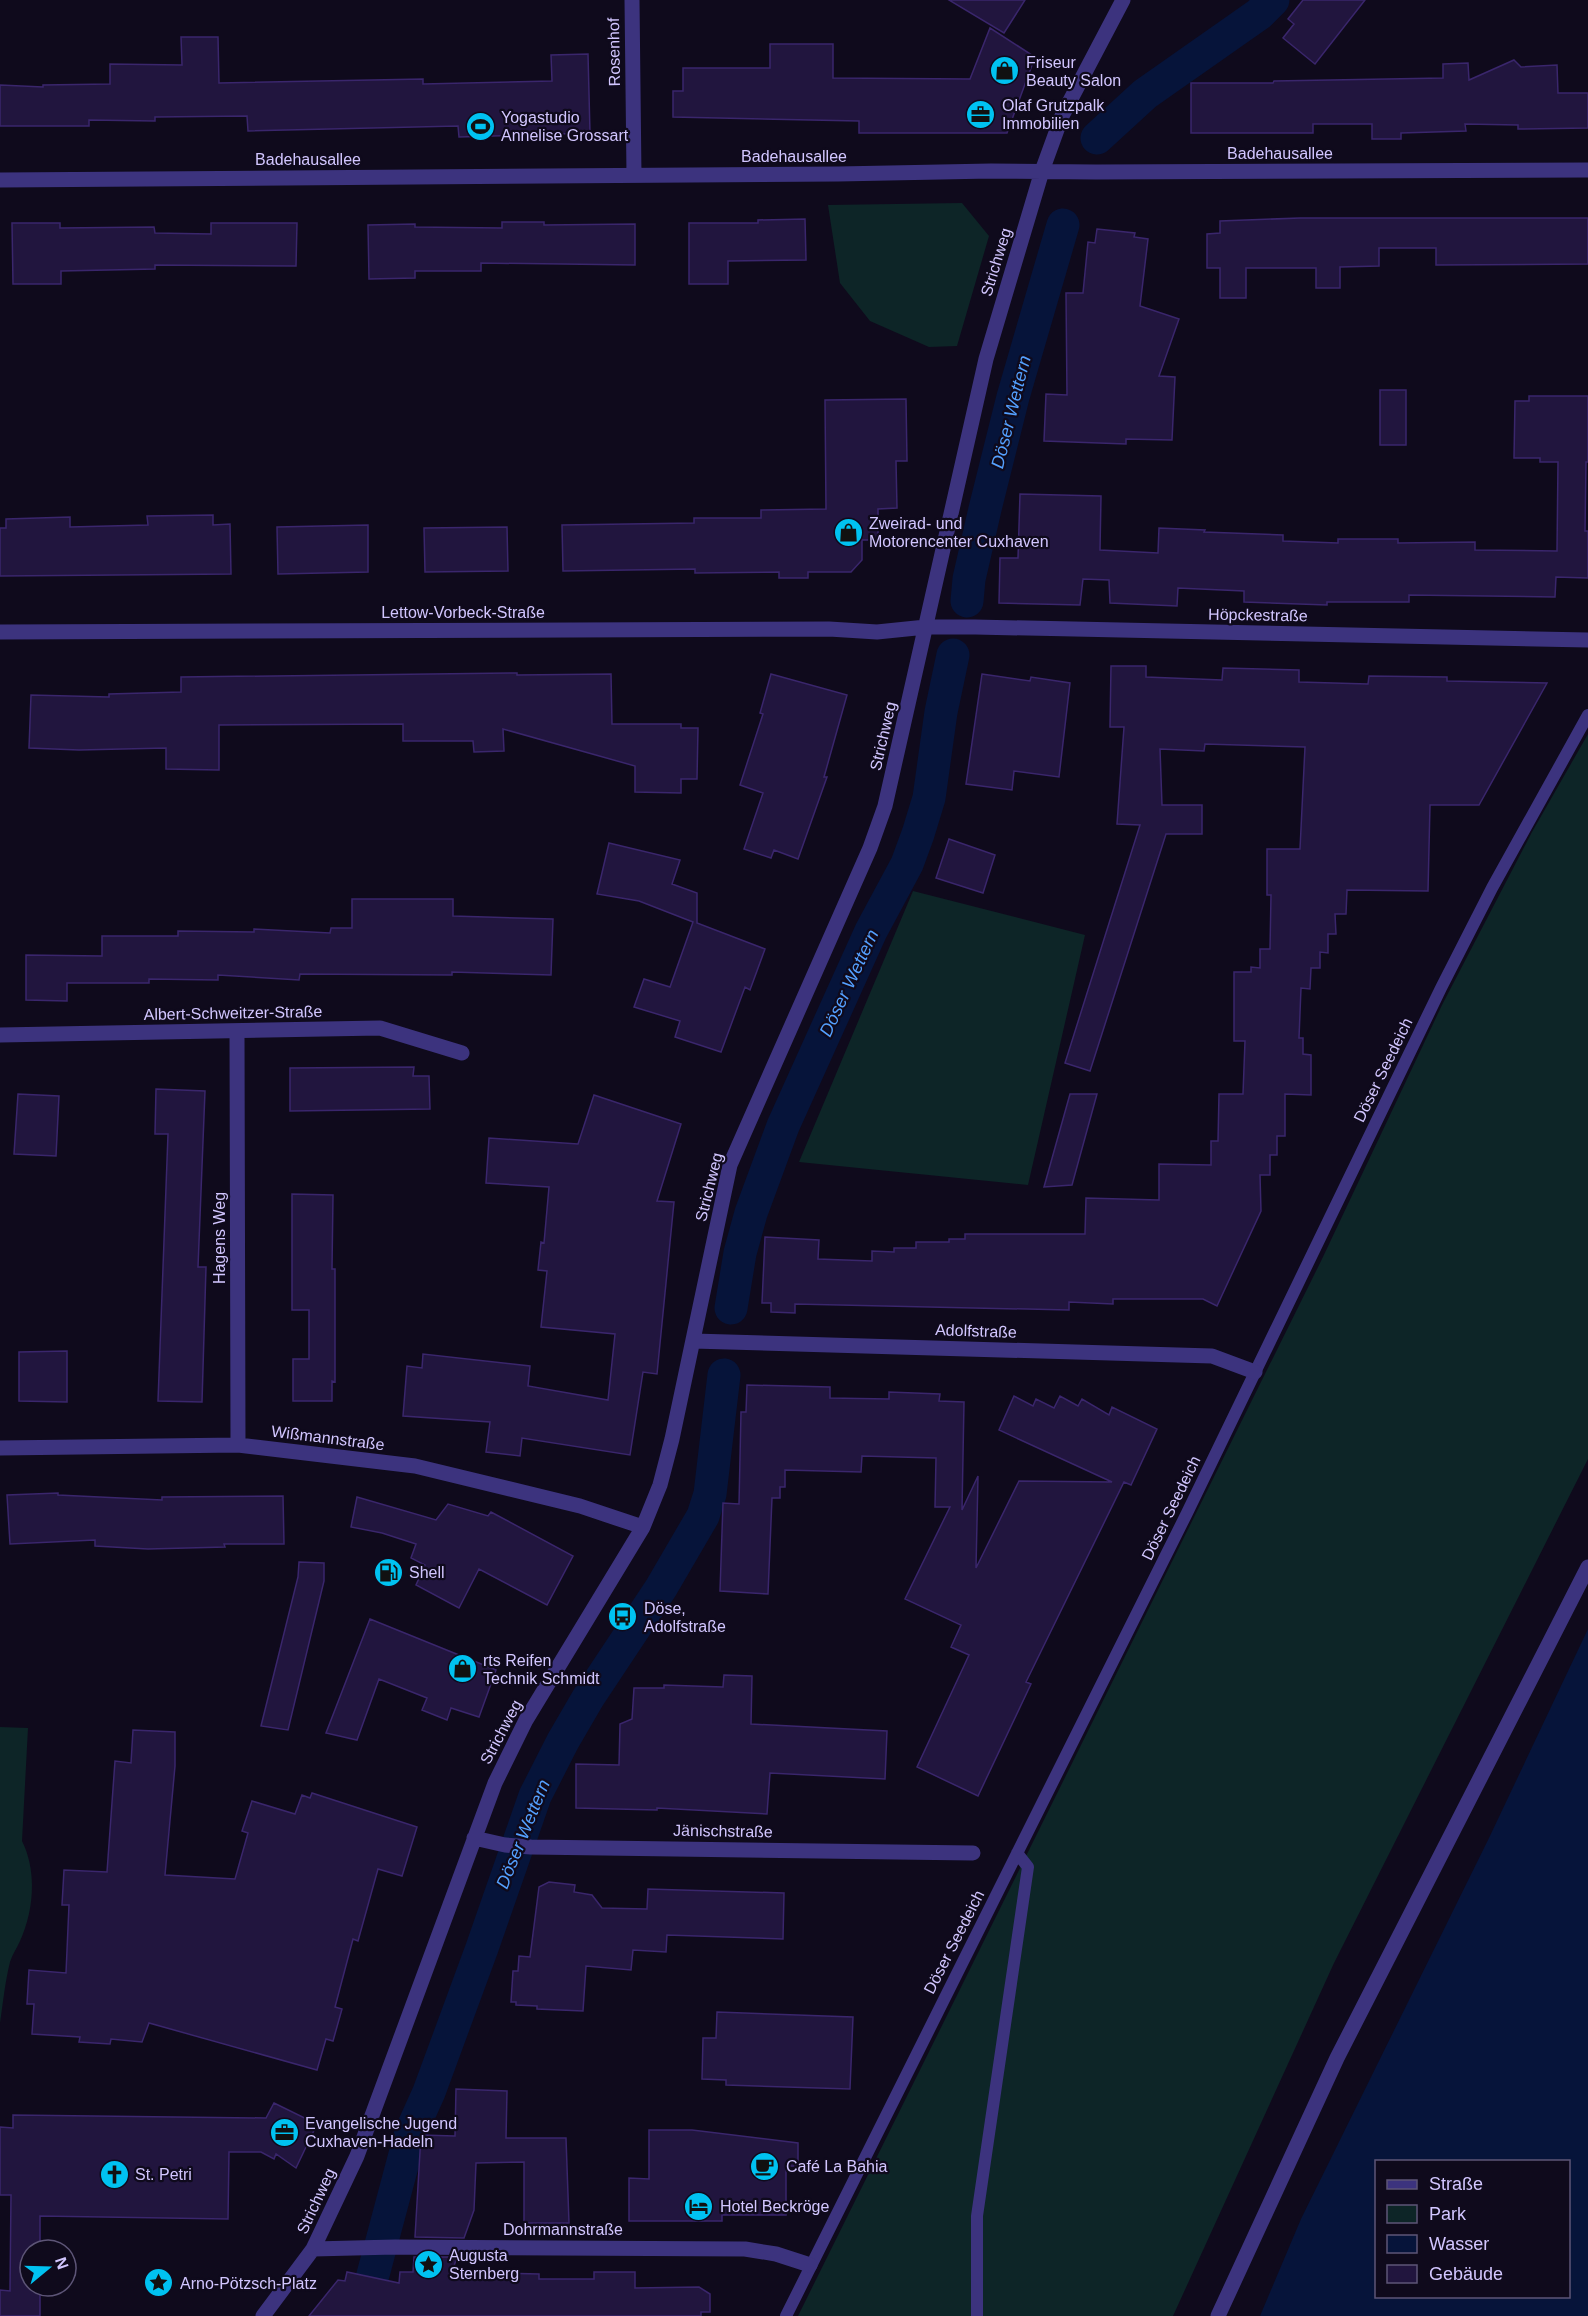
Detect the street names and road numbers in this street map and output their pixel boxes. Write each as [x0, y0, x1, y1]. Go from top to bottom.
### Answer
street label: Rosenhof [605, 17, 623, 86]
street label: Badehausallee [1227, 145, 1333, 162]
street label: Badehausallee [741, 148, 847, 165]
street label: Badehausallee [255, 151, 361, 168]
street label: Strichweg [978, 226, 1014, 298]
street label: Lettow-Vorbeck-Straße [381, 604, 545, 621]
street label: Höpckestraße [1208, 606, 1308, 624]
street label: Strichweg [867, 700, 899, 772]
street label: Albert-Schweitzer-Straße [144, 1003, 323, 1023]
street label: Döser Seedeich [1350, 1015, 1416, 1125]
street label: Strichweg [692, 1151, 726, 1223]
street label: Hagens Weg [211, 1192, 228, 1284]
street label: Adolfstraße [935, 1321, 1017, 1341]
street label: Wißmannstraße [270, 1423, 386, 1453]
street label: Döser Seedeich [1138, 1453, 1204, 1563]
street label: Strichweg [477, 1697, 525, 1767]
street label: Jänischstraße [673, 1822, 773, 1840]
street label: Döser Seedeich [921, 1887, 987, 1997]
street label: Strichweg [293, 2166, 339, 2236]
street label: Dohrmannstraße [503, 2221, 623, 2238]

